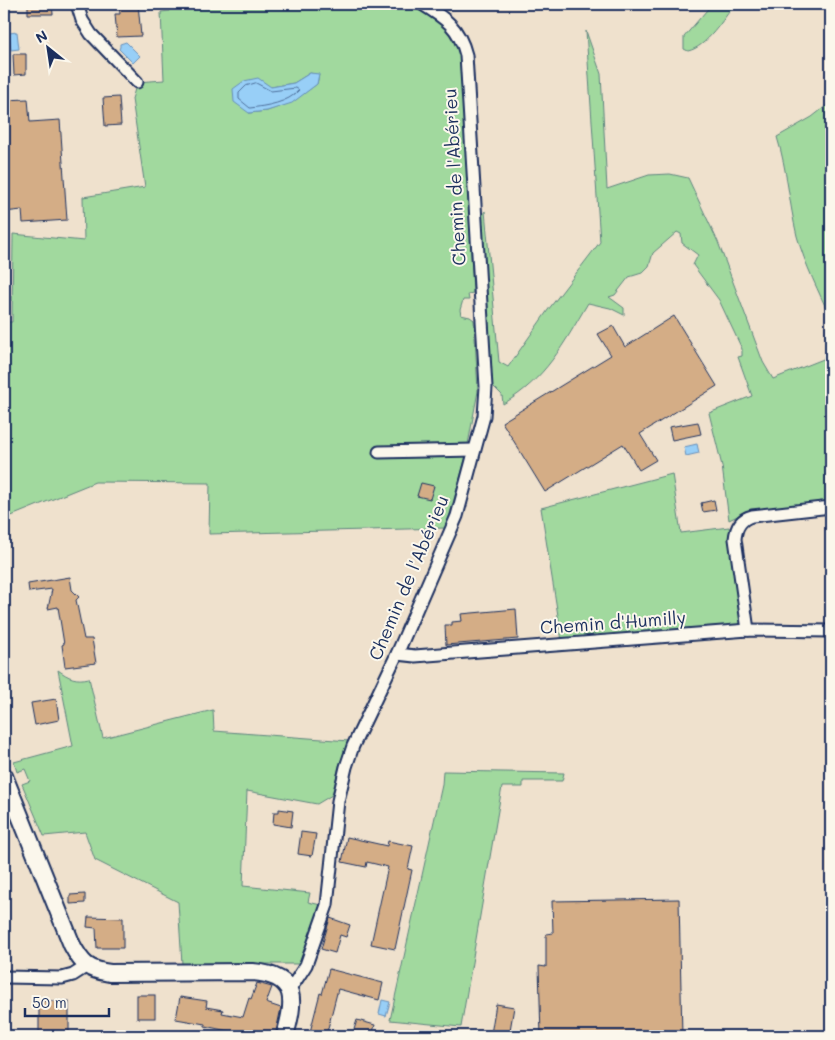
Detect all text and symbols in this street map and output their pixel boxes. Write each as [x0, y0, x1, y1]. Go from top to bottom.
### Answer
north arrow [22, 22, 72, 72]
text: N [32, 25, 51, 47]
street label: Chemin de l'Abérieu [437, 88, 471, 266]
street label: Chemin de l'Abérieu [362, 491, 454, 664]
street label: Chemin d'Humilly [539, 605, 687, 639]
scale bar [25, 985, 109, 1017]
text: 50 m [32, 992, 67, 1012]

